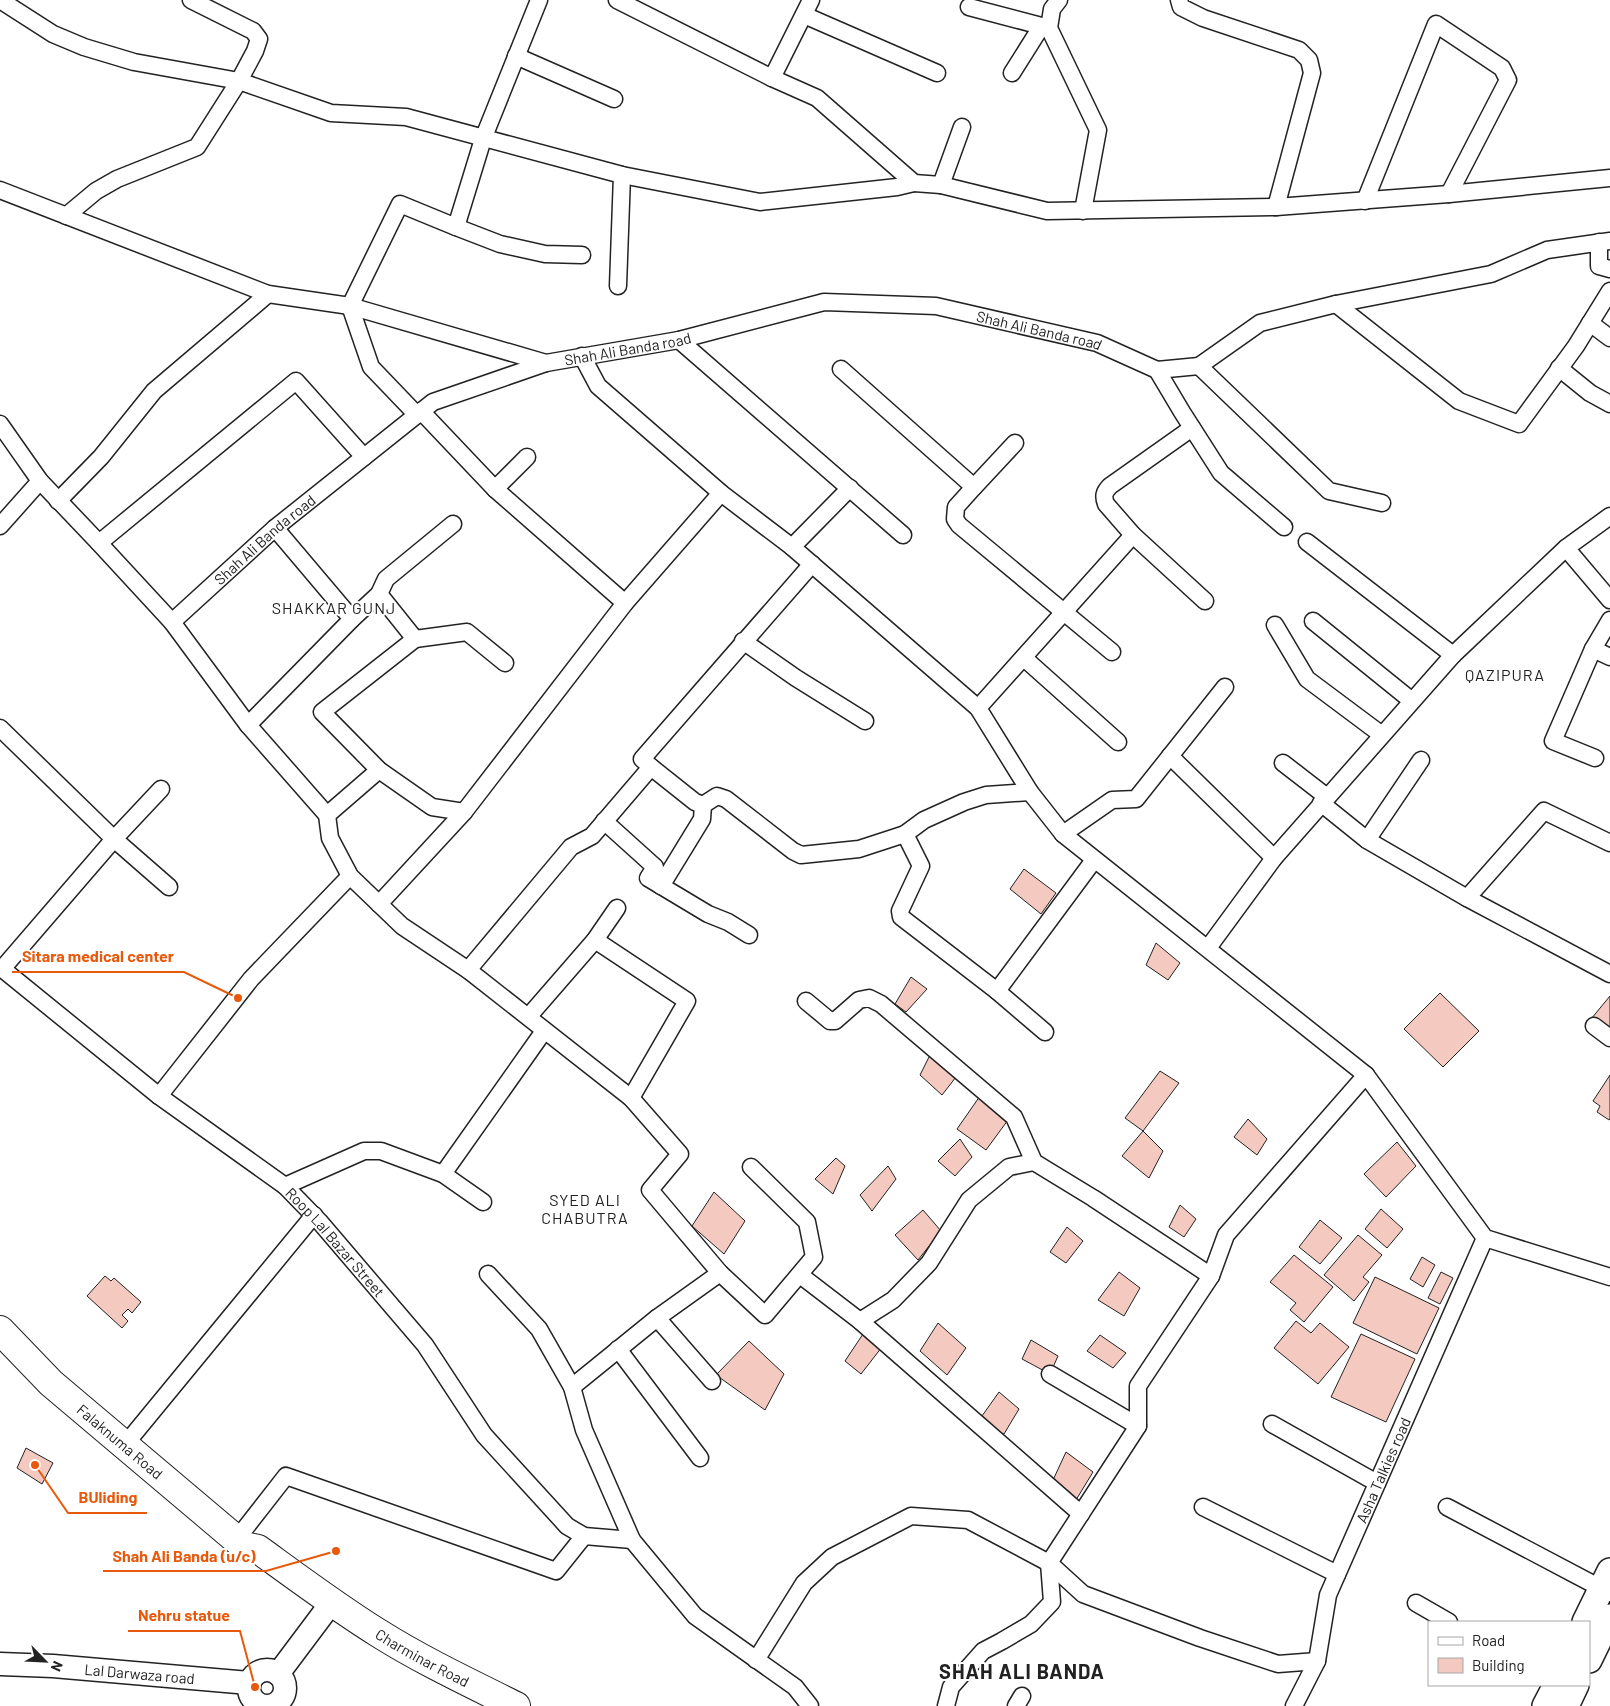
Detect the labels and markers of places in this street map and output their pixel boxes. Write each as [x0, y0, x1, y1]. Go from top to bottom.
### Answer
callout: Sitara medical center [12, 941, 184, 972]
callout: BUliding [68, 1482, 147, 1513]
callout: Shah Ali Banda (u/c) [103, 1540, 266, 1571]
callout: Nehru statue [128, 1600, 240, 1631]

